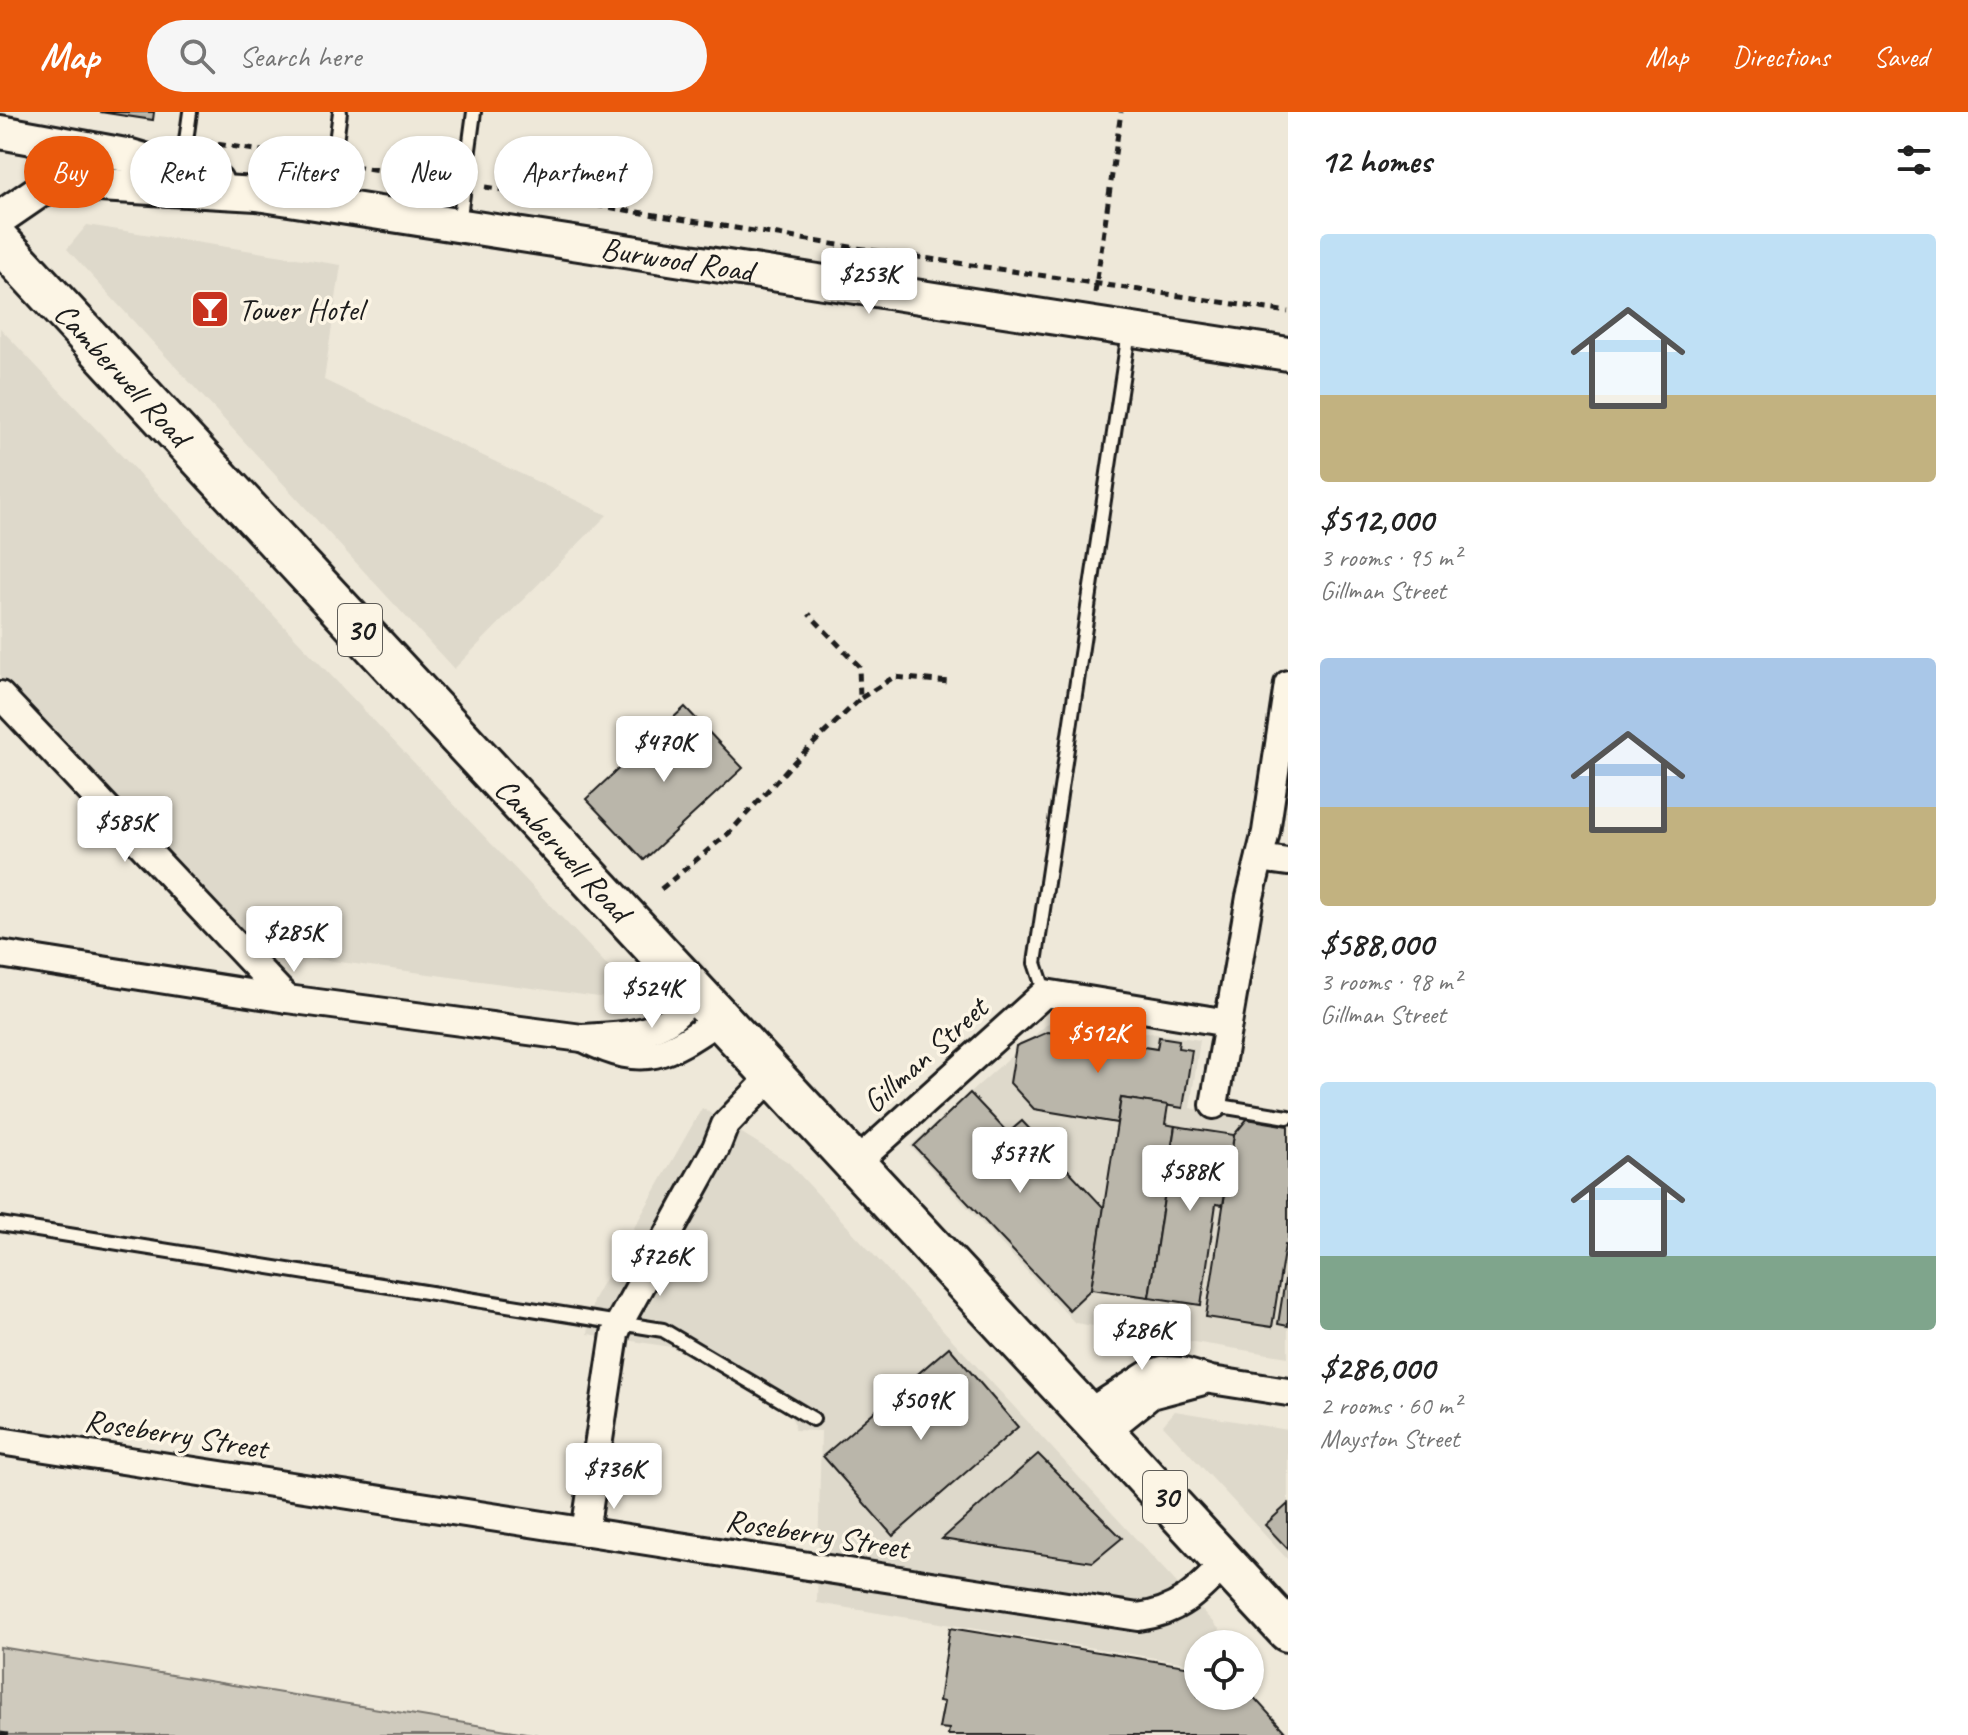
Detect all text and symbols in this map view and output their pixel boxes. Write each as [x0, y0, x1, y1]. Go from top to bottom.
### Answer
search box [147, 20, 707, 92]
text: Map [40, 33, 99, 80]
icon: search [175, 34, 219, 78]
text: Search here [239, 37, 361, 75]
text: Map [1645, 39, 1688, 74]
text: Directions [1732, 39, 1830, 74]
text: Saved [1874, 39, 1928, 74]
chip: Buy [24, 136, 114, 208]
chip: Rent [130, 136, 232, 208]
chip: Filters [248, 136, 365, 208]
chip: New [381, 136, 478, 208]
chip: Apartment [494, 136, 653, 208]
icon: filters [1892, 138, 1936, 182]
text: 12 homes [1320, 139, 1431, 182]
street label: Burwood Road [598, 227, 760, 292]
pin: $253K [813, 248, 925, 316]
text: $253K [839, 257, 899, 290]
icon: home [1556, 286, 1700, 430]
bar icon: Tower Hotel [189, 288, 231, 330]
place label: Tower Hotel [238, 289, 369, 330]
street label: Camberwell Road [45, 293, 202, 458]
text: $512,000 [1320, 498, 1433, 541]
text: 3 rooms · 95 m² [1320, 541, 1461, 574]
text: Gillman Street [1320, 574, 1446, 607]
road number: 30 [338, 604, 382, 656]
icon: home [1556, 710, 1700, 854]
pin: $470K [608, 716, 720, 784]
text: $470K [634, 725, 694, 758]
street label: Camberwell Road [486, 768, 643, 933]
pin: $585K [69, 796, 181, 864]
text: $585K [95, 805, 155, 838]
pin: $285K [238, 906, 350, 974]
text: $285K [264, 915, 324, 948]
text: $588,000 [1320, 922, 1433, 965]
pin: $524K [596, 962, 708, 1030]
text: 3 rooms · 98 m² [1320, 965, 1461, 998]
text: $524K [622, 971, 682, 1004]
street label: Gillman Street [854, 986, 999, 1122]
text: Gillman Street [1320, 998, 1446, 1031]
pin: $512K [1042, 1007, 1154, 1075]
text: $512K [1068, 1016, 1128, 1049]
pin: $577K [964, 1127, 1076, 1195]
icon: home [1556, 1134, 1700, 1278]
text: $577K [990, 1136, 1050, 1169]
pin: $588K [1134, 1145, 1246, 1213]
text: $588K [1160, 1154, 1220, 1187]
pin: $726K [604, 1230, 716, 1298]
text: $726K [630, 1239, 690, 1272]
pin: $286K [1086, 1304, 1198, 1372]
text: $286K [1112, 1313, 1172, 1346]
text: $286,000 [1320, 1346, 1435, 1389]
pin: $509K [865, 1374, 977, 1442]
text: $509K [891, 1383, 951, 1416]
text: 2 rooms · 60 m² [1320, 1389, 1461, 1422]
street label: Roseberry Street [82, 1399, 274, 1469]
text: Mayston Street [1320, 1422, 1459, 1455]
pin: $736K [558, 1443, 670, 1511]
text: $736K [584, 1452, 644, 1485]
road number: 30 [1143, 1471, 1187, 1523]
street label: Roseberry Street [723, 1499, 915, 1569]
map controls [1184, 1630, 1264, 1710]
button: locate [1184, 1630, 1264, 1710]

